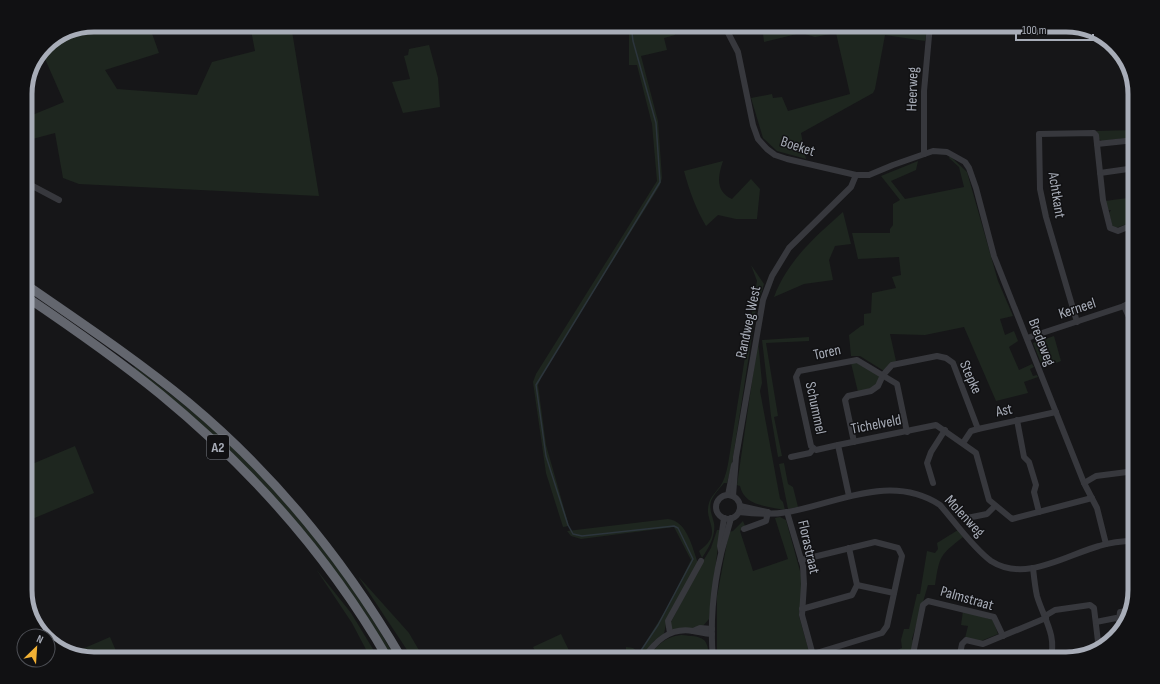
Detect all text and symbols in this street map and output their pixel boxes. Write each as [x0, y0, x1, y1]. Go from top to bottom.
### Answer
scale bar [1016, 16, 1093, 42]
text: 100 m [1022, 23, 1047, 38]
street label: Heerweg [902, 66, 923, 112]
street label: Boeket [778, 132, 818, 161]
street label: Achtkant [1043, 170, 1070, 220]
street label: Randweg West [732, 284, 766, 360]
street label: Kerneel [1056, 294, 1098, 323]
street label: Bredeweg [1024, 316, 1059, 369]
street label: Toren [812, 340, 843, 365]
street label: Stepke [955, 358, 986, 397]
street label: Schummel [801, 380, 830, 436]
street label: Ast [993, 399, 1015, 422]
street label: Tichelveld [849, 410, 903, 439]
road number: A2 [207, 435, 229, 459]
street label: Molenweg [940, 491, 989, 541]
street label: Florastraat [793, 518, 824, 576]
street label: Palmstraat [938, 582, 996, 615]
north arrow [16, 628, 56, 668]
text: N [35, 632, 46, 647]

